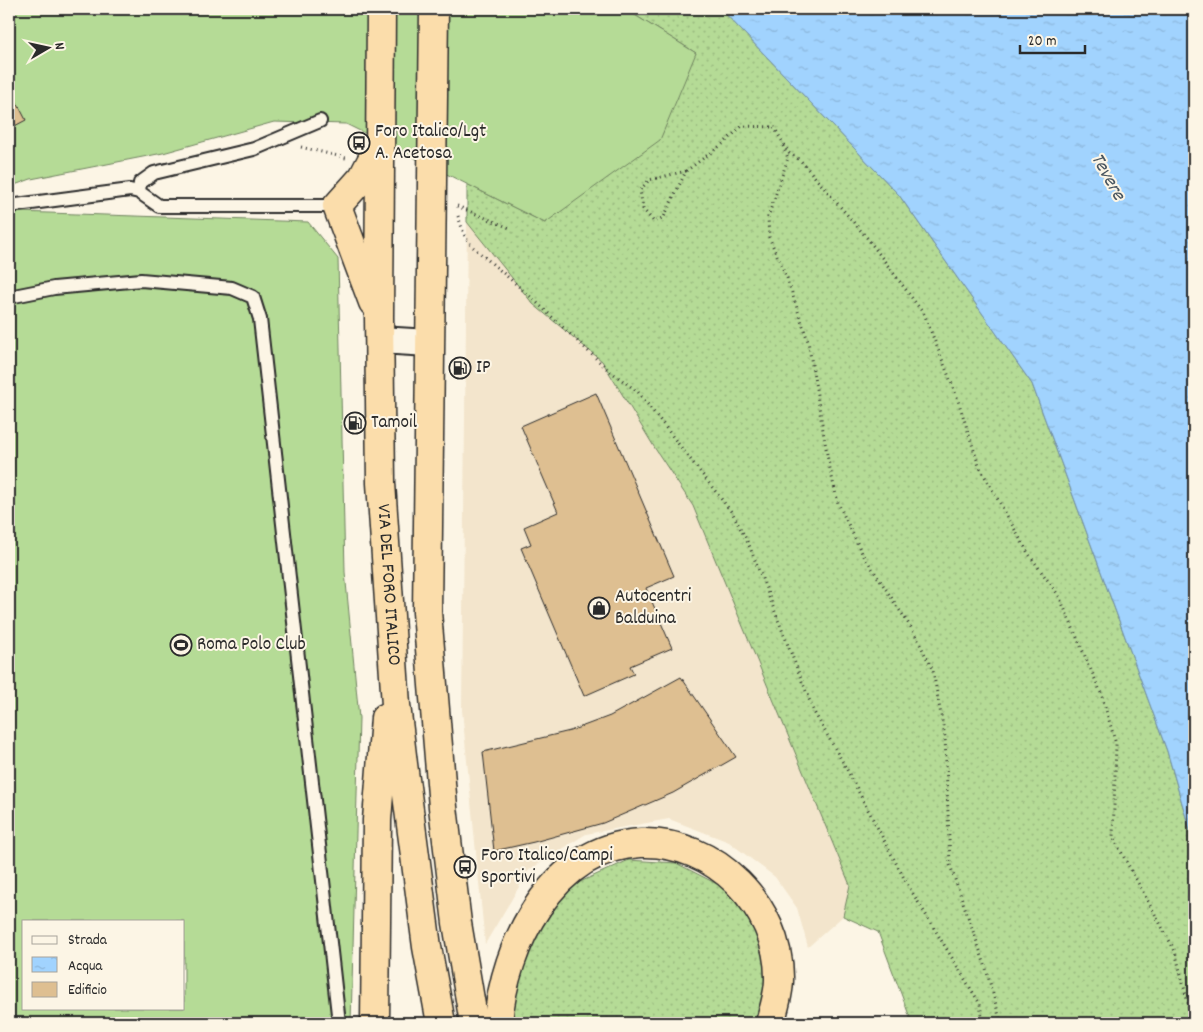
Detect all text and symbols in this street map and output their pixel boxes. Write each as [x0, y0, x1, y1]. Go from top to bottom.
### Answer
north arrow [22, 22, 72, 72]
scale bar [1020, 22, 1086, 54]
text: 20 m [1028, 31, 1056, 53]
text: N [48, 41, 69, 51]
place label: Foro Italico/Lgt A. Acetosa [375, 119, 486, 168]
bus stop icon: Foro Italico/Lgt A. Acetosa [347, 131, 371, 155]
water label: Tevere [1083, 148, 1132, 207]
place label: IP [476, 355, 491, 382]
fuel station icon: IP [448, 356, 472, 380]
place label: Tamoil [371, 410, 417, 437]
fuel station icon: Tamoil [343, 411, 367, 435]
street label: VIA DEL FORO ITALICO [369, 503, 407, 667]
place label: Autocentri Balduina [615, 584, 692, 633]
shop icon: Autocentri Balduina [587, 596, 611, 620]
place label: Roma Polo Club [197, 632, 306, 659]
sports icon: Roma Polo Club [169, 633, 193, 657]
place label: Foro Italico/Campi Sportivi [481, 843, 613, 892]
bus stop icon: Foro Italico/Campi Sportivi [453, 855, 477, 879]
legend [22, 920, 185, 1010]
text: Strada [68, 930, 108, 952]
text: Acqua [68, 956, 103, 978]
text: Edificio [68, 980, 107, 1002]

